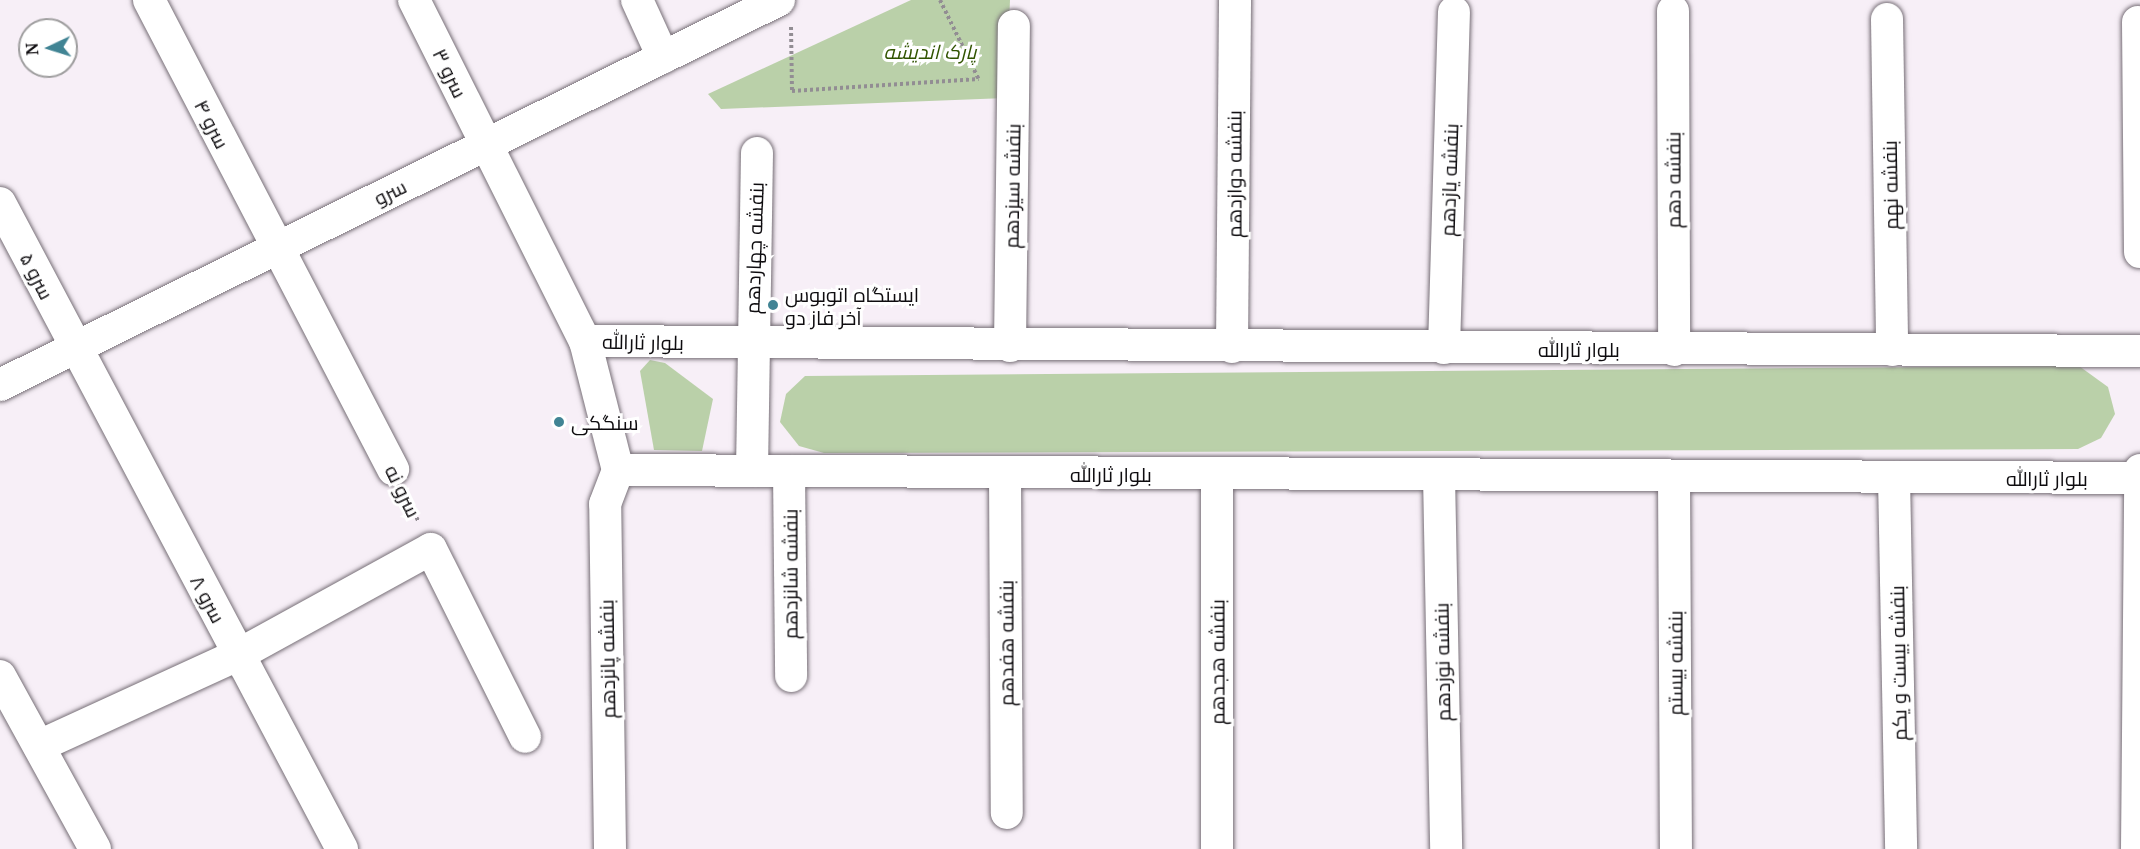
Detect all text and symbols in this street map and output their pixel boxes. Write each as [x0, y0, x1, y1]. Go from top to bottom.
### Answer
north arrow [18, 18, 78, 78]
park label: پارک اندیشه [884, 39, 976, 63]
text: N [21, 42, 43, 56]
street label: سرو ۳ [428, 44, 472, 102]
street label: سرو ۴ [190, 96, 234, 152]
street label: بنفشه دوازدهم [1222, 110, 1246, 238]
street label: بنفشه سیزدهم [999, 123, 1025, 249]
street label: بنفشه یازدهم [1435, 123, 1463, 237]
street label: بنفشه دهم [1661, 132, 1685, 228]
street label: بنفشه نهم [1877, 140, 1903, 230]
street label: سرو [370, 174, 410, 210]
street label: بنفشه چهاردهم [740, 182, 768, 314]
street label: سرو ۵ [15, 249, 59, 303]
place label: ایستگاه اتوبوس آخر فاز دو [785, 282, 919, 329]
marker: ایستگاه اتوبوس آخر فاز دو [766, 298, 780, 312]
street label: بلوار ثارالله [602, 329, 684, 355]
street label: بلوار ثارالله [1538, 337, 1620, 361]
place label: سنگکی [571, 410, 638, 434]
marker: سنگکی [552, 415, 566, 429]
street label: سرو نه [380, 461, 426, 521]
street label: بلوار ثارالله [1070, 462, 1152, 486]
street label: بلوار ثارالله [2006, 466, 2088, 490]
street label: بنفشه شانزدهم [778, 509, 802, 639]
street label: سرو ۸ [185, 571, 231, 627]
street label: بنفشه هفدهم [994, 580, 1018, 706]
street label: بنفشه بیست و یکم [1885, 585, 1911, 741]
street label: بنفشه پانزدهم [594, 599, 620, 719]
street label: بنفشه هجدهم [1205, 599, 1229, 725]
street label: بنفشه نوزدهم [1429, 602, 1455, 722]
street label: بنفشه بیستم [1663, 610, 1687, 716]

